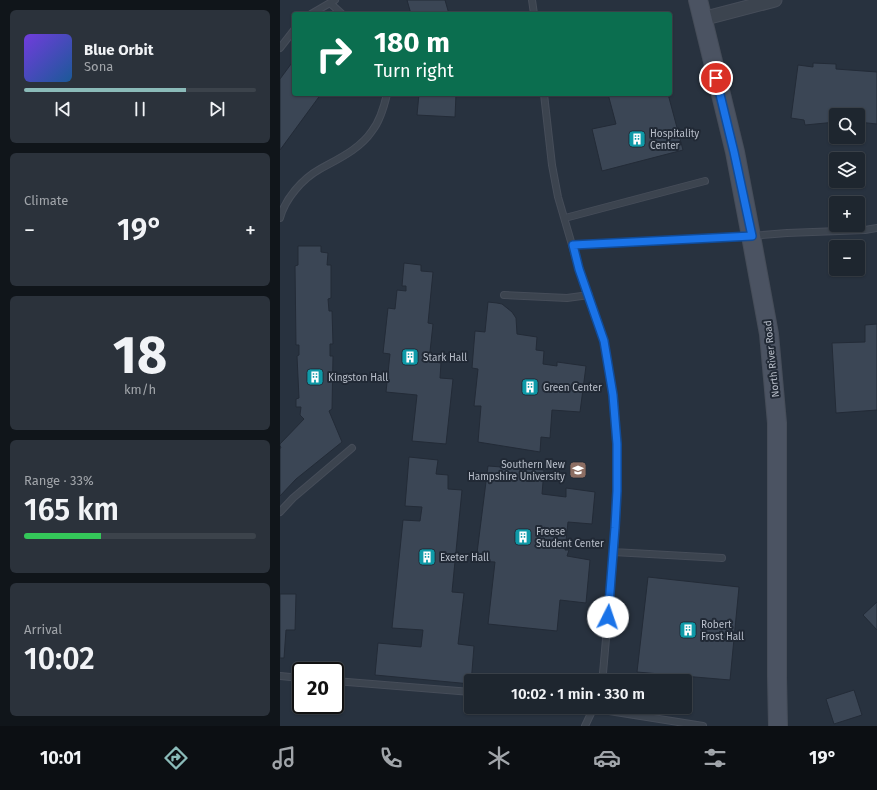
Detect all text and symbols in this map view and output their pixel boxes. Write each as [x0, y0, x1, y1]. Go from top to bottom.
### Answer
text: 180 m [374, 26, 450, 59]
icon: right [308, 28, 360, 80]
text: Blue Orbit [84, 41, 153, 59]
text: Sona [84, 59, 113, 74]
text: Turn right [374, 60, 454, 82]
pin [699, 61, 733, 95]
icon: arrive [705, 67, 727, 89]
icon: previous [52, 98, 74, 120]
icon: pause [129, 98, 151, 120]
icon: next [206, 98, 228, 120]
map controls [829, 108, 865, 276]
button: search [829, 108, 865, 144]
place label: Hospitality Center [650, 128, 699, 152]
building icon: Hospitality Center [627, 129, 647, 149]
button: layers [829, 152, 865, 188]
text: Climate [24, 193, 68, 208]
button: + [829, 196, 865, 232]
text: 19° [117, 212, 163, 248]
text: − [24, 217, 35, 244]
text: + [245, 217, 256, 244]
button: − [829, 240, 865, 276]
street label: North River Road [762, 320, 782, 398]
text: 18 [113, 324, 167, 387]
building icon: Stark Hall [400, 347, 420, 367]
place label: Stark Hall [423, 352, 467, 364]
building icon: Kingston Hall [305, 367, 325, 387]
place label: Kingston Hall [328, 372, 388, 384]
building icon: Green Center [520, 377, 540, 397]
text: km/h [124, 382, 156, 397]
place label: Green Center [543, 382, 602, 394]
place label: Southern New Hampshire University [468, 459, 565, 483]
school or university icon: Southern New Hampshire University [568, 460, 588, 480]
text: Range · 33% [24, 473, 94, 488]
text: 165 km [24, 492, 119, 528]
place label: Freese Student Center [536, 526, 604, 550]
building icon: Freese Student Center [513, 527, 533, 547]
building icon: Exeter Hall [417, 547, 437, 567]
place label: Exeter Hall [440, 552, 489, 564]
position arrow [587, 596, 629, 638]
place label: Robert Frost Hall [701, 619, 744, 643]
building icon: Robert Frost Hall [678, 620, 698, 640]
text: Arrival [24, 622, 62, 637]
text: 10:02 [24, 641, 95, 677]
speed limit sign: 20 [292, 662, 344, 714]
text: 10:02 · 1 min · 330 m [511, 685, 645, 703]
icon: directions [162, 744, 190, 772]
icon: music [270, 744, 298, 772]
icon: phone [377, 744, 405, 772]
icon: climate [485, 744, 513, 772]
icon: car [593, 744, 621, 772]
icon: filters [701, 744, 729, 772]
text: 10:01 [40, 747, 82, 769]
text: 19° [809, 747, 837, 769]

